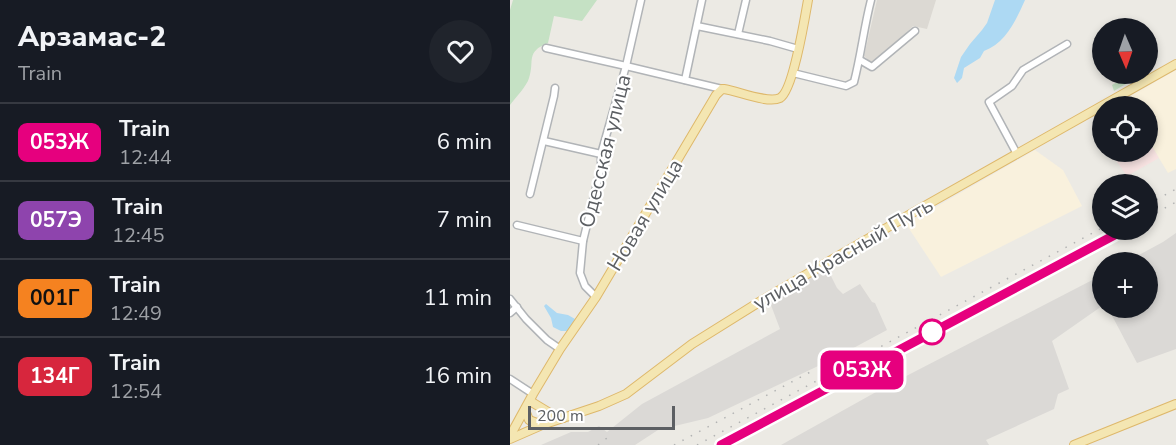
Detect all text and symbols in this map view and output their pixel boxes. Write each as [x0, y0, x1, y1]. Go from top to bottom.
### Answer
text: Арзамас-2 [18, 18, 166, 56]
north arrow [1092, 18, 1158, 84]
map controls [1092, 18, 1158, 318]
button: heart [429, 20, 492, 83]
text: Train [18, 60, 62, 87]
street label: Одесская улица [572, 71, 638, 231]
button: locate [1092, 96, 1158, 162]
text: Train [119, 114, 170, 144]
text: 6 min [437, 127, 492, 157]
text: 053Ж [30, 128, 89, 156]
text: 12:44 [119, 144, 172, 171]
street label: Новая улица [601, 154, 689, 276]
button: layers [1092, 174, 1158, 240]
street label: улица Красный Путь [748, 191, 938, 317]
text: Train [112, 192, 163, 222]
text: 7 min [437, 205, 492, 235]
text: 057Э [30, 206, 82, 234]
text: 12:45 [112, 222, 165, 249]
button: + [1092, 252, 1158, 318]
text: Train [110, 270, 161, 300]
text: 11 min [424, 283, 492, 313]
text: 001Г [30, 284, 80, 312]
text: 12:49 [110, 300, 162, 327]
unlabelled marker [919, 319, 945, 345]
text: Train [110, 348, 161, 378]
line badge: 053Ж [820, 350, 904, 389]
text: 053Ж [832, 356, 892, 384]
text: 16 min [424, 361, 492, 391]
text: 134Г [30, 362, 80, 390]
text: 12:54 [110, 378, 162, 405]
scale bar [528, 403, 675, 430]
text: 200 m [537, 405, 584, 427]

